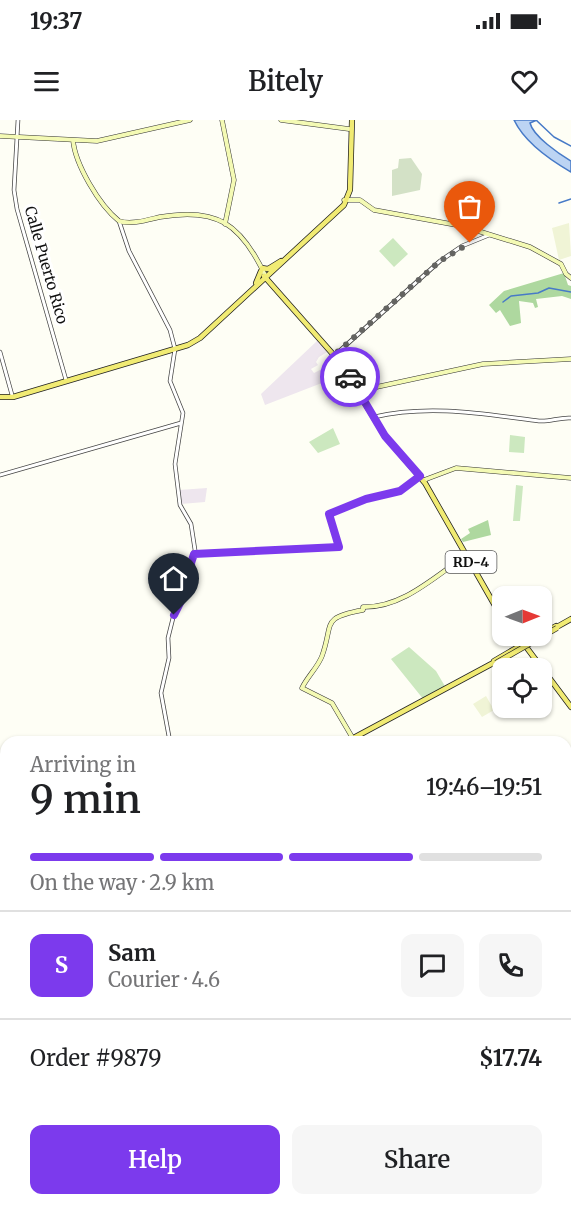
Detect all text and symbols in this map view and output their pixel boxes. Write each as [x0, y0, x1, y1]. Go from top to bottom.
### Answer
text: 19:37 [30, 7, 83, 35]
text: Bitely [248, 64, 323, 98]
icon: menu [30, 65, 63, 98]
icon: heart [508, 65, 541, 98]
pin [444, 181, 495, 243]
icon: bag [453, 190, 486, 223]
street label: Calle Puerto Rico [21, 204, 72, 326]
courier [320, 347, 380, 407]
icon: car [334, 361, 367, 394]
road number: RD-4 [446, 551, 496, 573]
pin [148, 553, 199, 615]
icon: home [157, 562, 190, 595]
north arrow [492, 586, 552, 646]
map controls [492, 586, 552, 718]
button: locate [492, 658, 552, 718]
text: Arriving in [30, 752, 136, 777]
text: 19:46–19:51 [426, 773, 542, 801]
text: 9 min [30, 775, 141, 824]
text: On the way · 2.9 km [30, 870, 214, 895]
button: chat [401, 934, 464, 997]
button: phone [479, 934, 542, 997]
text: Sam [108, 939, 156, 967]
text: S [55, 951, 68, 979]
text: Courier · 4.6 [108, 967, 220, 992]
text: Order #9879 [30, 1044, 162, 1072]
text: $17.74 [479, 1044, 542, 1072]
button: Help [30, 1125, 280, 1194]
button: Share [292, 1125, 542, 1194]

